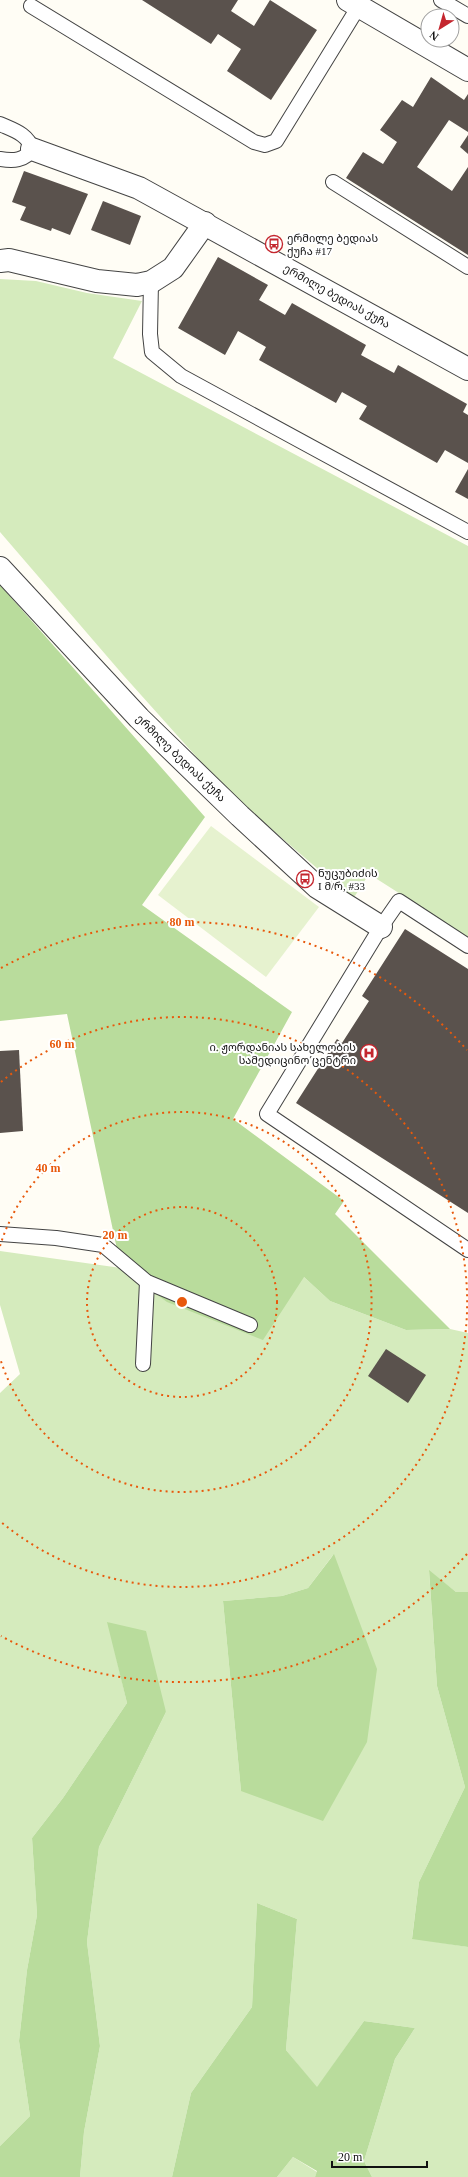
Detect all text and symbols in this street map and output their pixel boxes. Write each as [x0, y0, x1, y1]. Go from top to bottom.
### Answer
north arrow [420, 8, 460, 48]
text: N [427, 29, 441, 43]
place label: ერმილე ბედიას ქუჩა #17 [287, 232, 378, 258]
bus stop icon: ერმილე ბედიას ქუჩა #17 [264, 234, 284, 254]
street label: ერმილე ბედიას ქუჩა [281, 262, 392, 331]
street label: ერმილე ბედიას ქუჩა [133, 712, 228, 805]
place label: ნუცუბიძის I მ/რ, #33 [318, 867, 378, 892]
bus stop icon: ნუცუბიძის I მ/რ, #33 [295, 869, 315, 889]
text: 80 m [170, 915, 195, 929]
text: 60 m [50, 1037, 75, 1051]
place label: ი. ჟორდანიას სახელობის სამედიცინო ცენტრი [209, 1041, 356, 1067]
hospital icon: ი. ჟორდანიას სახელობის სამედიცინო ცენტრი [359, 1043, 379, 1063]
text: 40 m [36, 1161, 61, 1175]
text: 20 m [103, 1228, 128, 1242]
centre of rings [175, 1295, 189, 1309]
scale bar [332, 2143, 427, 2169]
text: 20 m [338, 2150, 363, 2164]

